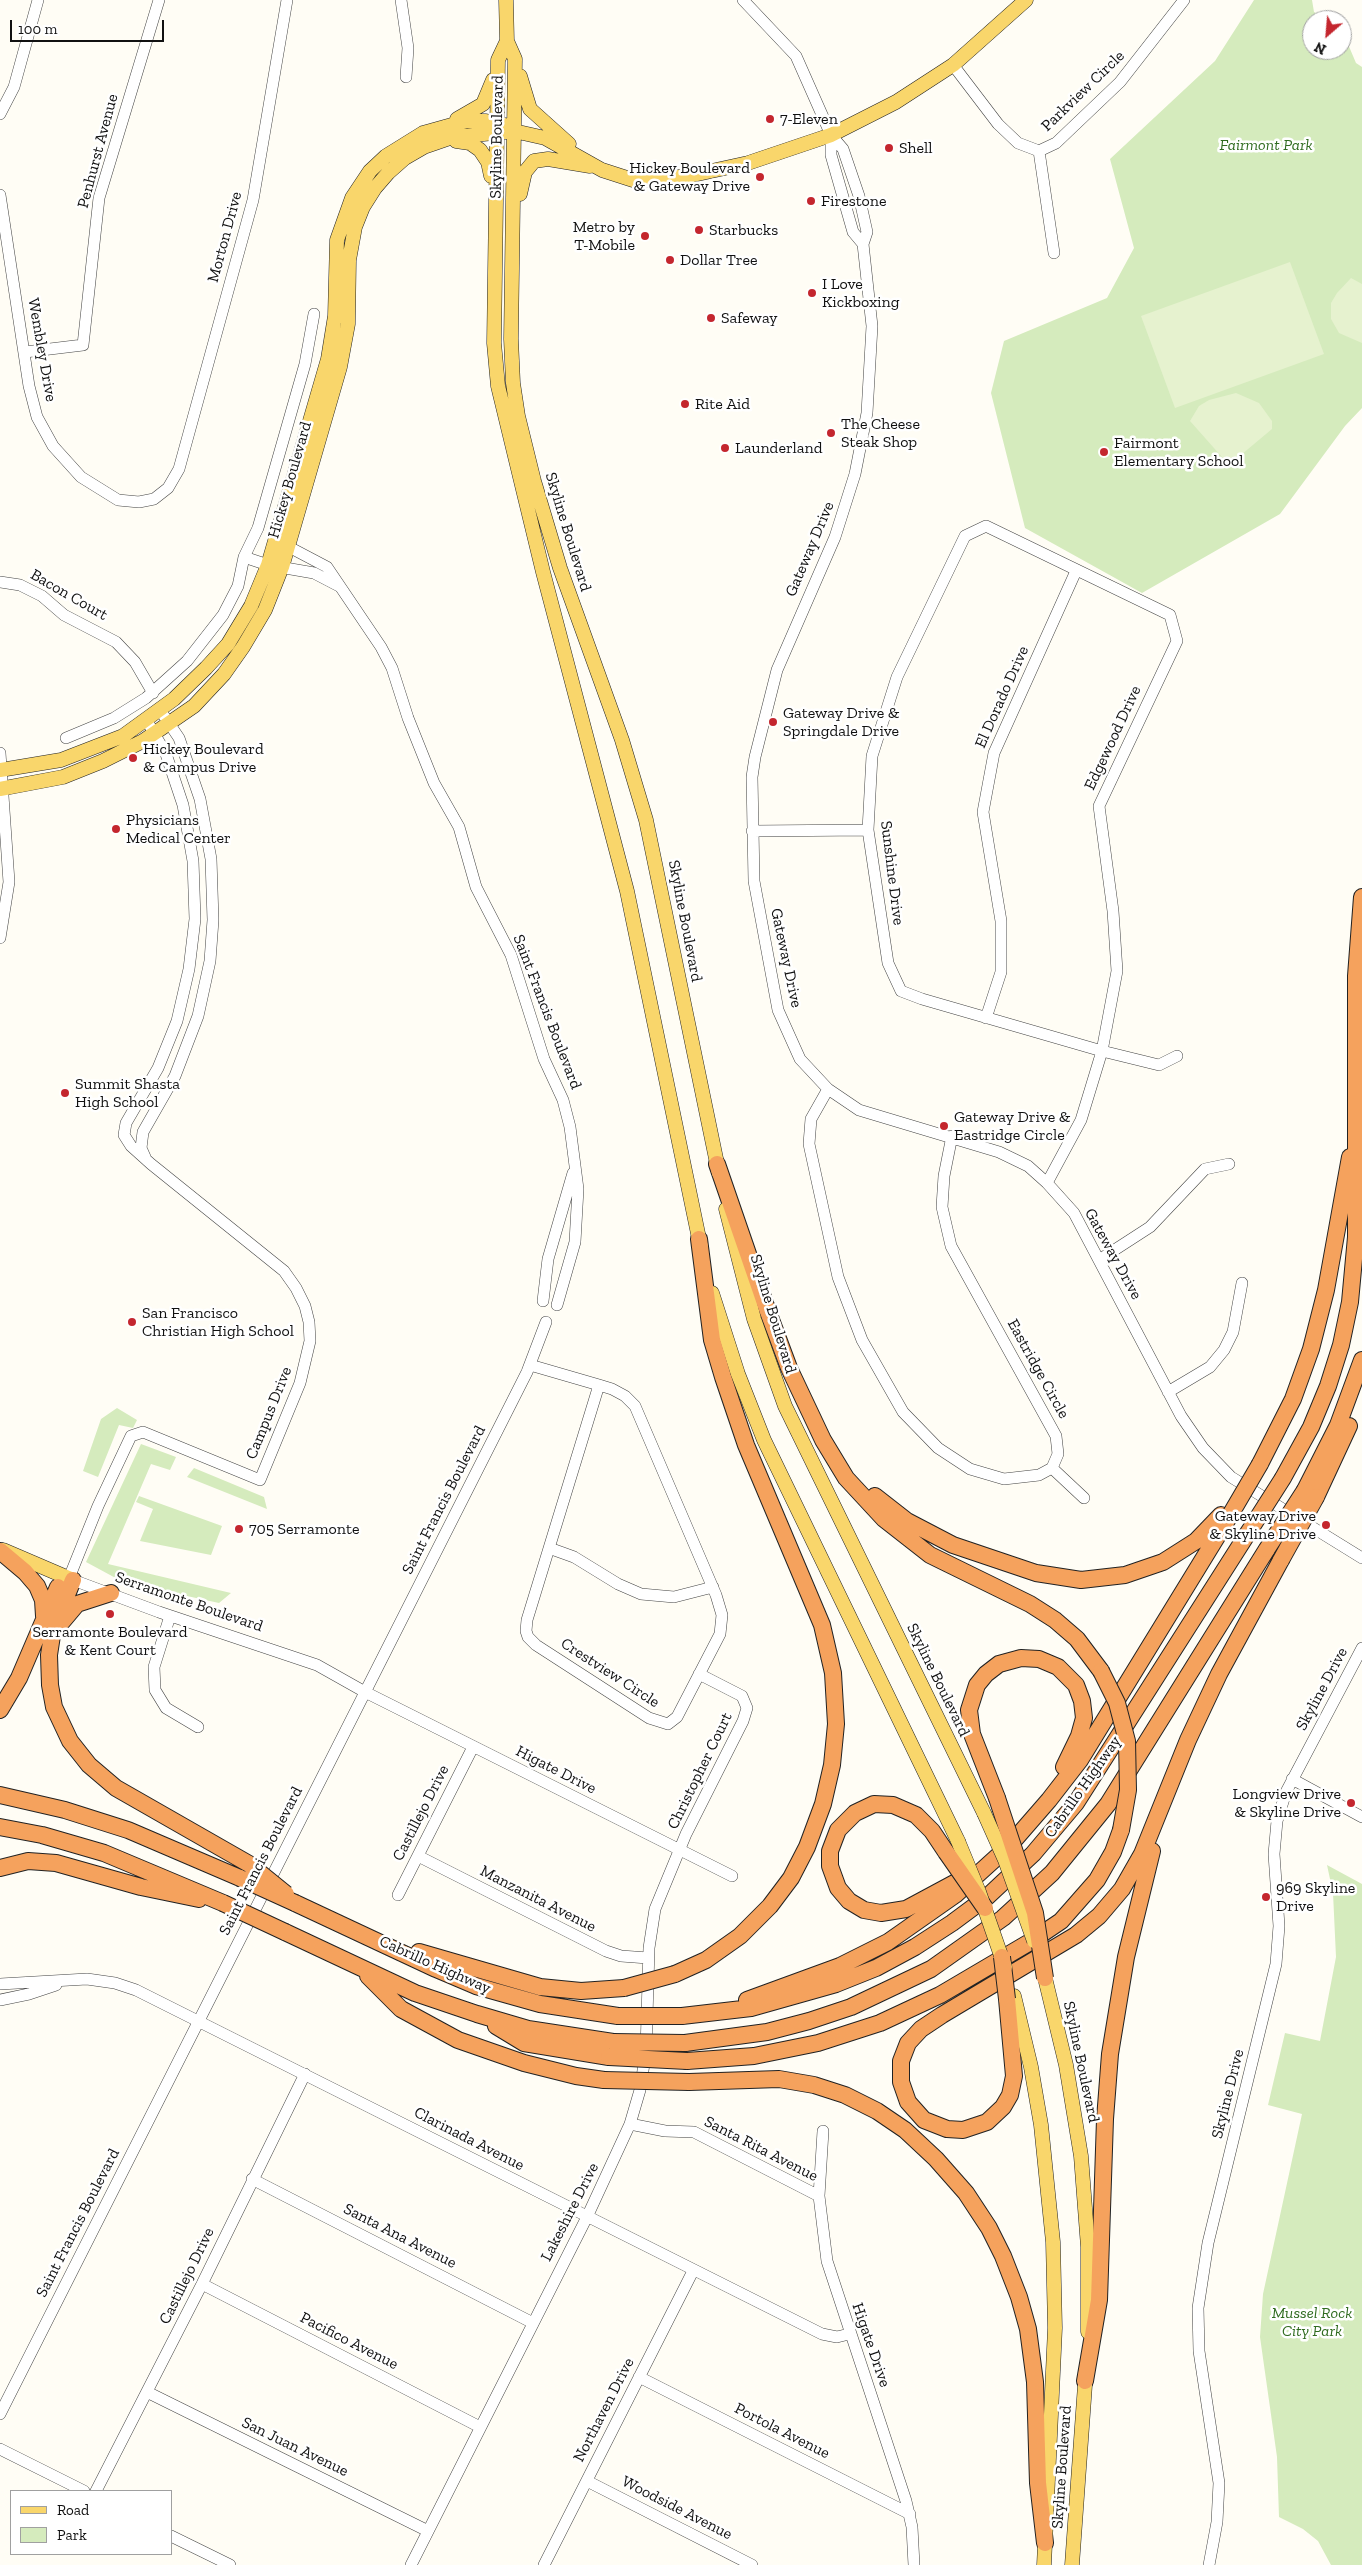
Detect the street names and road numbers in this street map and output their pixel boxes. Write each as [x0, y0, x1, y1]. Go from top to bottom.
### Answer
street label: Parkview Circle [1037, 46, 1129, 136]
street label: Skyline Boulevard [486, 75, 508, 199]
street label: Penhurst Avenue [74, 92, 122, 210]
street label: Morton Drive [204, 189, 246, 285]
street label: Wembley Drive [23, 297, 61, 403]
street label: Hickey Boulevard [264, 419, 316, 541]
street label: Skyline Boulevard [541, 470, 595, 594]
street label: Gateway Drive [781, 499, 839, 599]
street label: Bacon Court [27, 565, 111, 625]
street label: El Dorado Drive [971, 643, 1033, 751]
street label: Edgewood Drive [1080, 683, 1146, 793]
street label: Sunshine Drive [876, 820, 908, 926]
street label: Skyline Boulevard [664, 859, 706, 983]
street label: Gateway Drive [766, 907, 806, 1009]
street label: Saint Francis Boulevard [509, 932, 585, 1092]
street label: Gateway Drive [1080, 1205, 1146, 1303]
street label: Skyline Boulevard [746, 1252, 800, 1376]
street label: Eastridge Circle [1003, 1316, 1073, 1422]
street label: Campus Drive [242, 1364, 296, 1462]
street label: Saint Francis Boulevard [398, 1422, 490, 1578]
street label: Serramonte Boulevard [113, 1568, 265, 1636]
street label: Skyline Boulevard [902, 1620, 974, 1740]
street label: Crestview Circle [557, 1634, 663, 1712]
street label: Skyline Drive [1292, 1644, 1352, 1734]
street label: Christopher Court [663, 1710, 737, 1832]
street label: Cabrillo Highway [1041, 1732, 1125, 1842]
street label: Higate Drive [513, 1742, 599, 1798]
street label: Castillejo Drive [389, 1762, 453, 1864]
street label: Saint Francis Boulevard [215, 1783, 307, 1939]
street label: Manzanita Avenue [477, 1861, 599, 1937]
street label: Cabrillo Highway [376, 1932, 494, 1998]
street label: Skyline Boulevard [1059, 2000, 1103, 2124]
street label: Skyline Drive [1208, 2047, 1248, 2141]
street label: Clarinada Avenue [411, 2103, 527, 2175]
street label: Santa Rita Avenue [701, 2112, 821, 2186]
street label: Saint Francis Boulevard [32, 2145, 124, 2301]
street label: Lakeshire Drive [537, 2160, 603, 2264]
street label: Santa Ana Avenue [340, 2199, 460, 2273]
street label: Castillejo Drive [155, 2225, 219, 2327]
street label: Higate Drive [848, 2300, 894, 2390]
street label: Pacifico Avenue [297, 2308, 401, 2374]
street label: Northaven Drive [569, 2355, 639, 2465]
street label: Portola Avenue [731, 2399, 833, 2463]
street label: Skyline Boulevard [1048, 2405, 1076, 2529]
street label: San Juan Avenue [239, 2413, 351, 2481]
street label: Woodside Avenue [619, 2472, 735, 2544]

